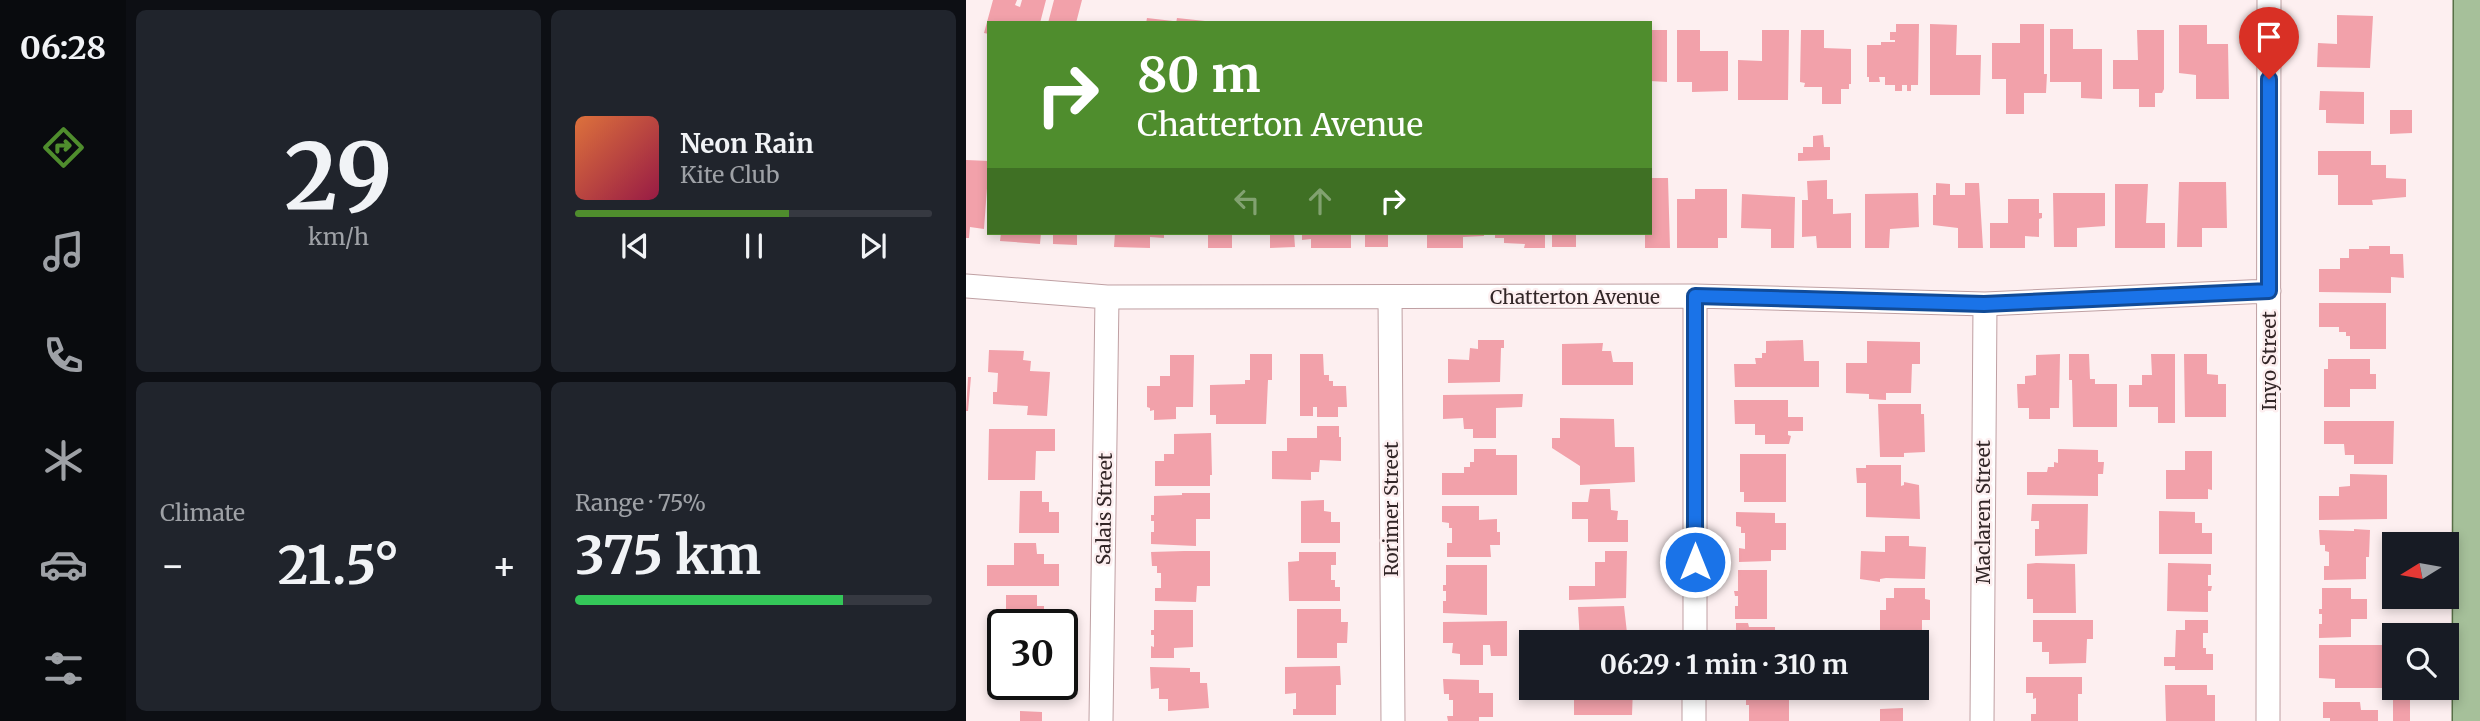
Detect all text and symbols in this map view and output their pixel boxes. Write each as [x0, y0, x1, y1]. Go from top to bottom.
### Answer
pin [2239, 7, 2299, 79]
icon: arrive [2250, 18, 2288, 56]
text: 06:28 [20, 28, 106, 68]
text: 80 m [1137, 44, 1260, 105]
icon: right [1022, 49, 1113, 140]
text: Chatterton Avenue [1137, 105, 1423, 145]
text: 29 [284, 119, 393, 234]
icon: directions [39, 123, 88, 172]
text: Neon Rain [680, 127, 814, 160]
text: Kite Club [680, 160, 779, 189]
icon: left [1228, 182, 1266, 220]
icon: ahead [1301, 182, 1339, 220]
icon: right [1374, 182, 1412, 220]
text: km/h [308, 222, 369, 251]
icon: music [39, 227, 88, 276]
icon: previous [616, 227, 654, 265]
icon: pause [735, 227, 773, 265]
icon: next [854, 227, 892, 265]
street label: Chatterton Avenue [1490, 285, 1660, 309]
street label: Inyo Street [2257, 311, 2281, 411]
icon: phone [39, 331, 88, 380]
icon: climate [39, 436, 88, 485]
street label: Maclaren Street [1971, 439, 1995, 584]
street label: Rorimer Street [1379, 441, 1403, 576]
street label: Salais Street [1091, 452, 1117, 565]
text: Range · 75% [575, 488, 706, 517]
text: Climate [160, 498, 245, 527]
text: 375 km [575, 523, 761, 588]
position arrow [1658, 525, 1732, 599]
north arrow [2382, 532, 2459, 609]
map controls [2382, 532, 2459, 700]
text: 21.5° [278, 533, 399, 598]
icon: car [39, 540, 88, 589]
text: − [160, 542, 185, 589]
text: + [492, 542, 517, 589]
speed limit sign: 30 [987, 609, 1078, 700]
button: search [2382, 623, 2459, 700]
icon: filters [39, 644, 88, 693]
text: 06:29 · 1 min · 310 m [1600, 648, 1848, 681]

